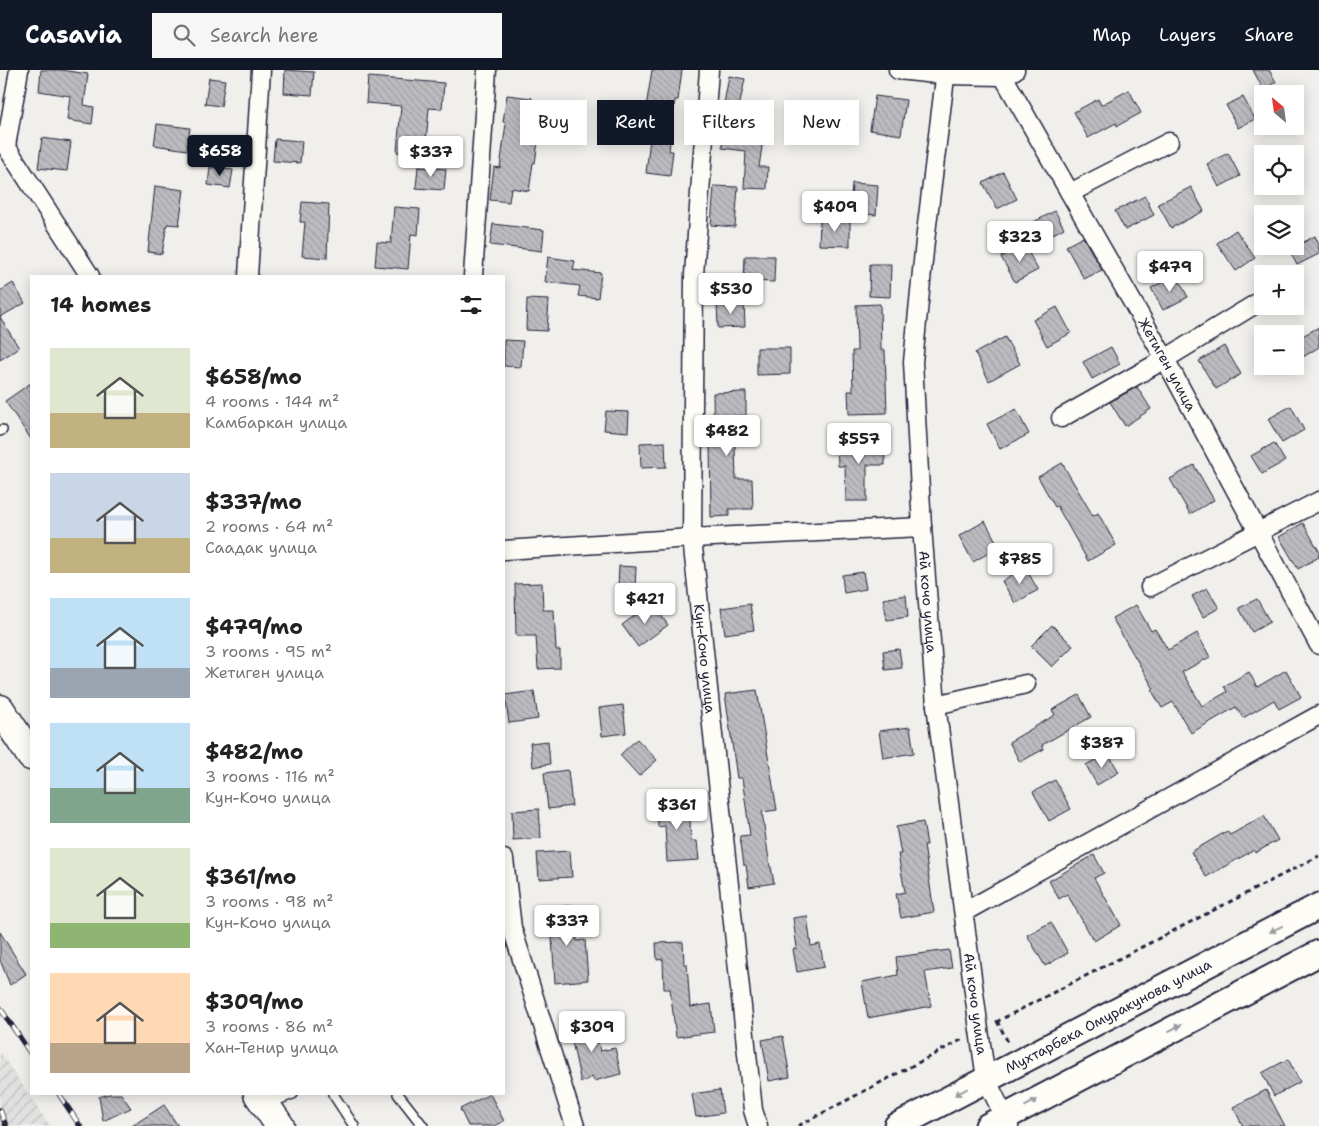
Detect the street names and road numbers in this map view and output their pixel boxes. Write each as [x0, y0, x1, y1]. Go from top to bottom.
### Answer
street label: Жетиген улица [1134, 314, 1201, 415]
street label: Ай кочо улица [915, 550, 941, 654]
street label: Кун-Кочо улица [690, 603, 720, 715]
street label: Ай кочо улица [960, 952, 991, 1056]
street label: Мухтарбека Омуракунова улица [1002, 955, 1215, 1077]

